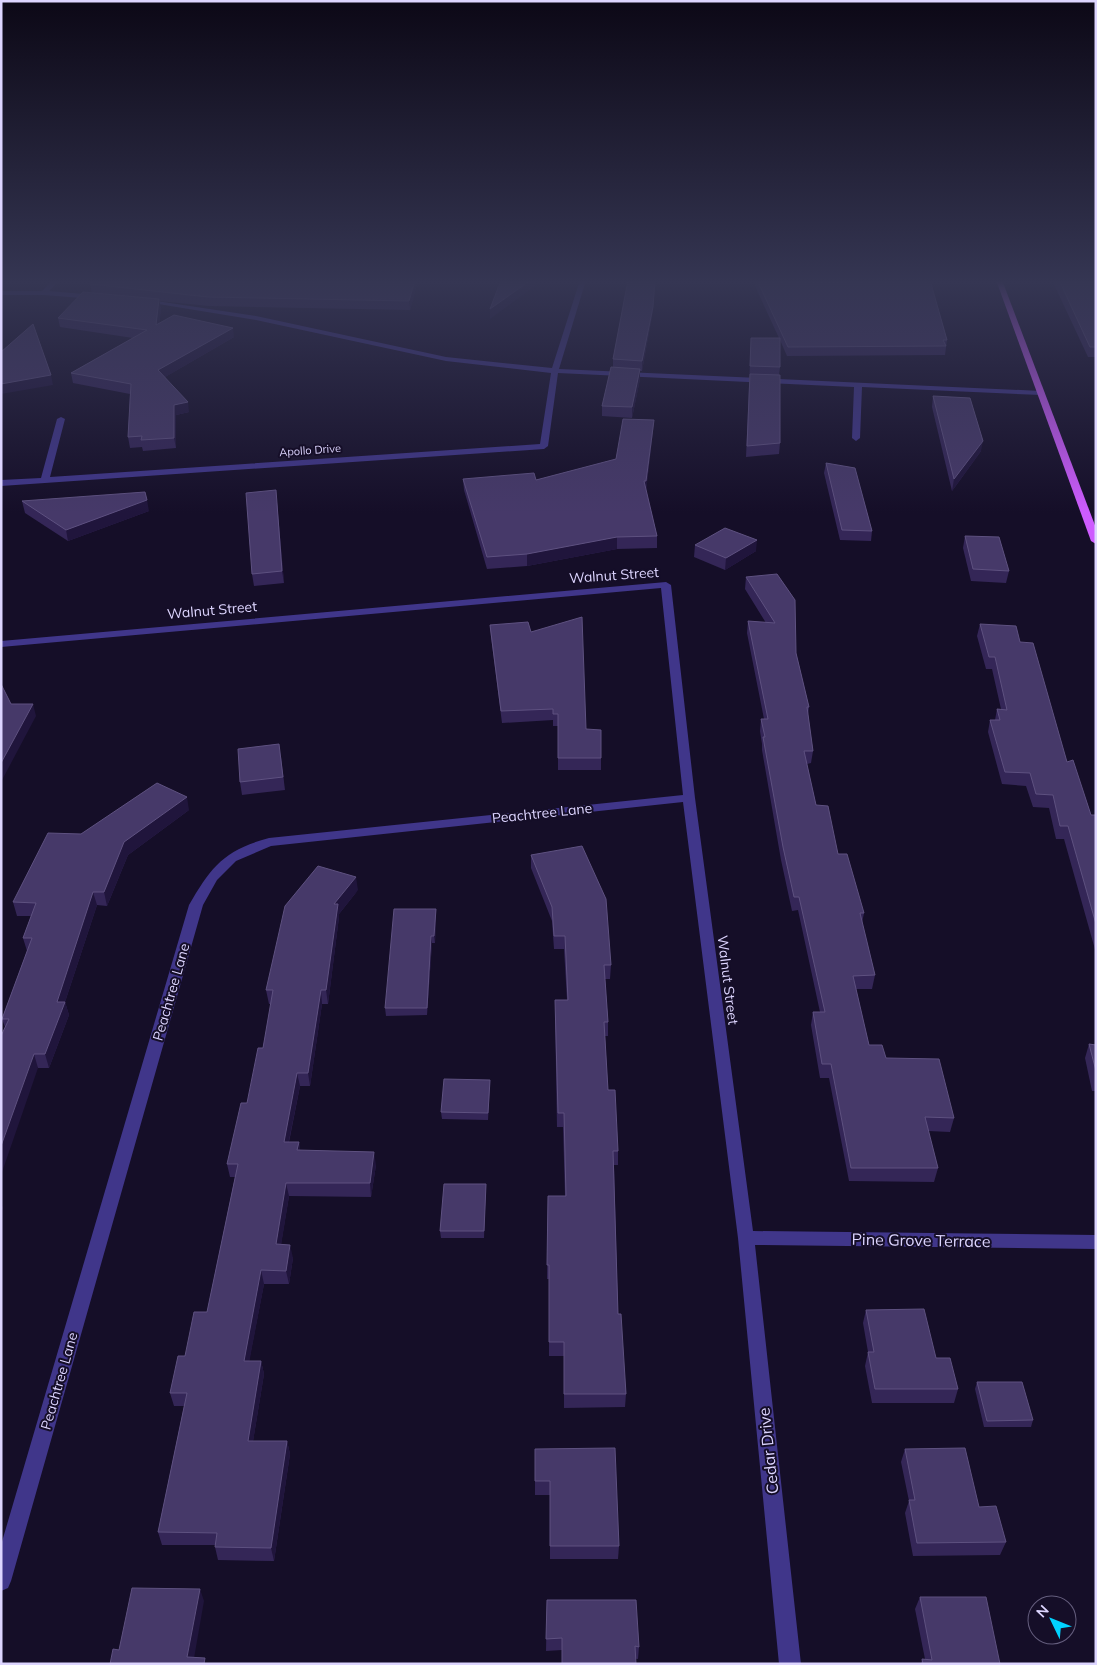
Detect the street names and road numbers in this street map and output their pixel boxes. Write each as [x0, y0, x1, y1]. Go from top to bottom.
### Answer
street label: Apollo Drive [279, 441, 341, 459]
street label: Walnut Street [568, 563, 660, 587]
street label: Walnut Street [166, 597, 258, 623]
street label: Peachtree Lane [491, 799, 593, 827]
street label: Walnut Street [714, 934, 742, 1026]
street label: Peachtree Lane [148, 941, 194, 1043]
street label: Pine Grove Terrace [851, 1229, 991, 1251]
street label: Peachtree Lane [36, 1330, 82, 1432]
street label: Cedar Drive [754, 1407, 782, 1495]

